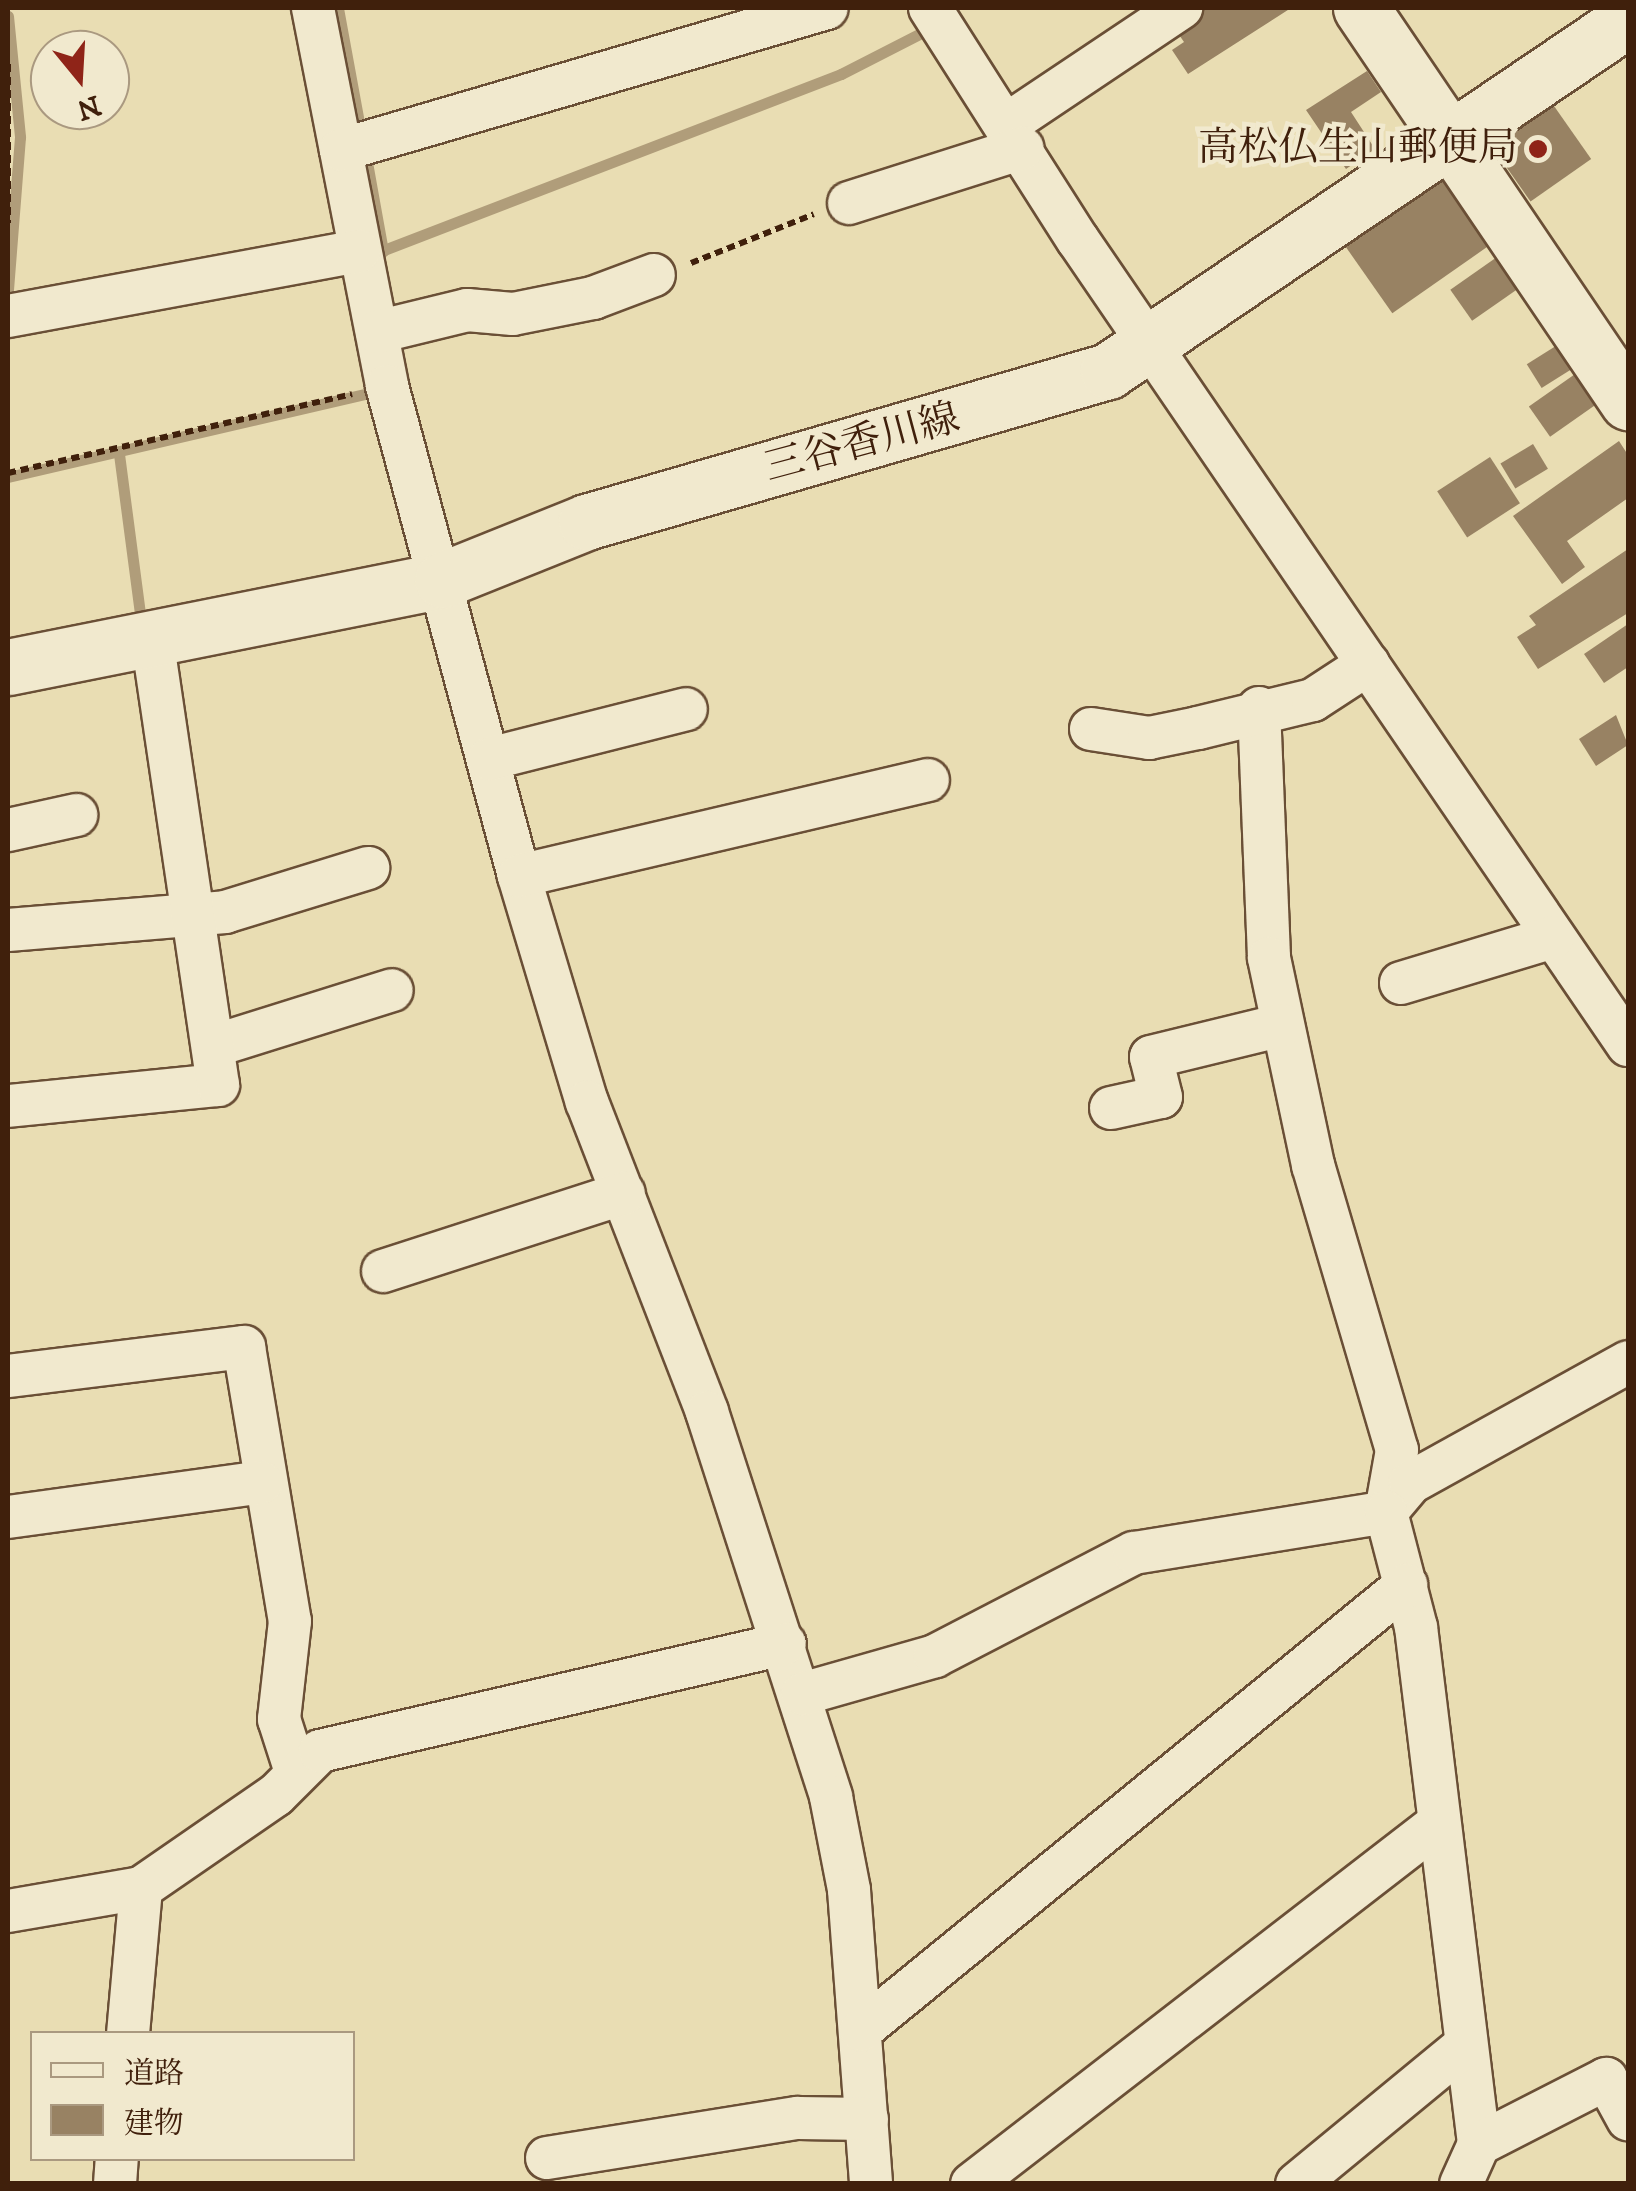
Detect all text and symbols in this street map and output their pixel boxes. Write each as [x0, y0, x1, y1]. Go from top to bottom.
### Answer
north arrow [30, 30, 130, 130]
text: N [72, 87, 105, 127]
place label: 高松仏生山郵便局 [1198, 125, 1518, 173]
marker: 高松仏生山郵便局 [1527, 138, 1549, 160]
street label: 三谷香川線 [759, 395, 965, 493]
legend [30, 2031, 355, 2161]
text: 道路 [124, 2056, 184, 2093]
text: 建物 [124, 2106, 184, 2143]

